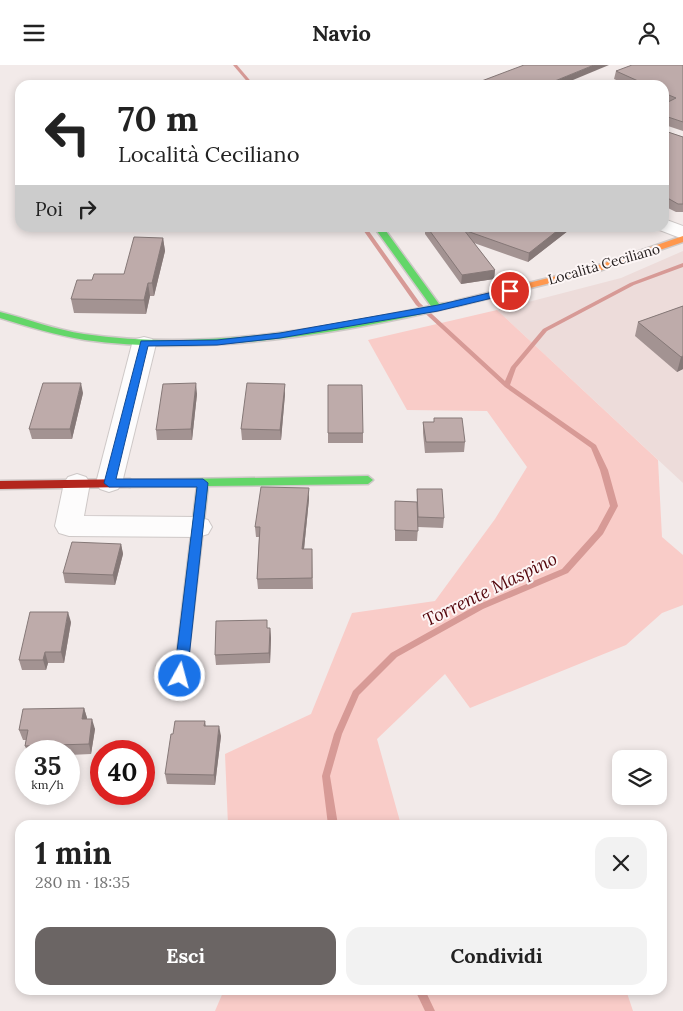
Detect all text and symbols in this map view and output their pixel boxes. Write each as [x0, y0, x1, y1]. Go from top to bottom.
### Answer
icon: menu [20, 19, 48, 47]
text: Navio [312, 19, 371, 47]
icon: person [635, 19, 663, 47]
text: 70 m [118, 96, 198, 141]
icon: left [35, 100, 100, 165]
text: Località Ceciliano [118, 140, 300, 168]
icon: right [73, 195, 101, 223]
text: Poi [35, 197, 63, 221]
street label: Località Ceciliano [546, 239, 662, 289]
pin [489, 270, 531, 312]
icon: arrive [496, 277, 524, 305]
water label: Torrente Maspino [419, 547, 561, 631]
position arrow [153, 649, 205, 701]
speed limit sign: 40 [90, 740, 155, 805]
text: 35 [34, 750, 61, 782]
map controls [612, 750, 667, 805]
button: layers [612, 750, 667, 805]
text: km/h [31, 777, 64, 792]
text: 1 min [35, 834, 112, 872]
button: close [595, 837, 647, 889]
text: 280 m · 18:35 [35, 872, 130, 892]
button: Esci [35, 927, 336, 985]
button: Condividi [346, 927, 647, 985]

